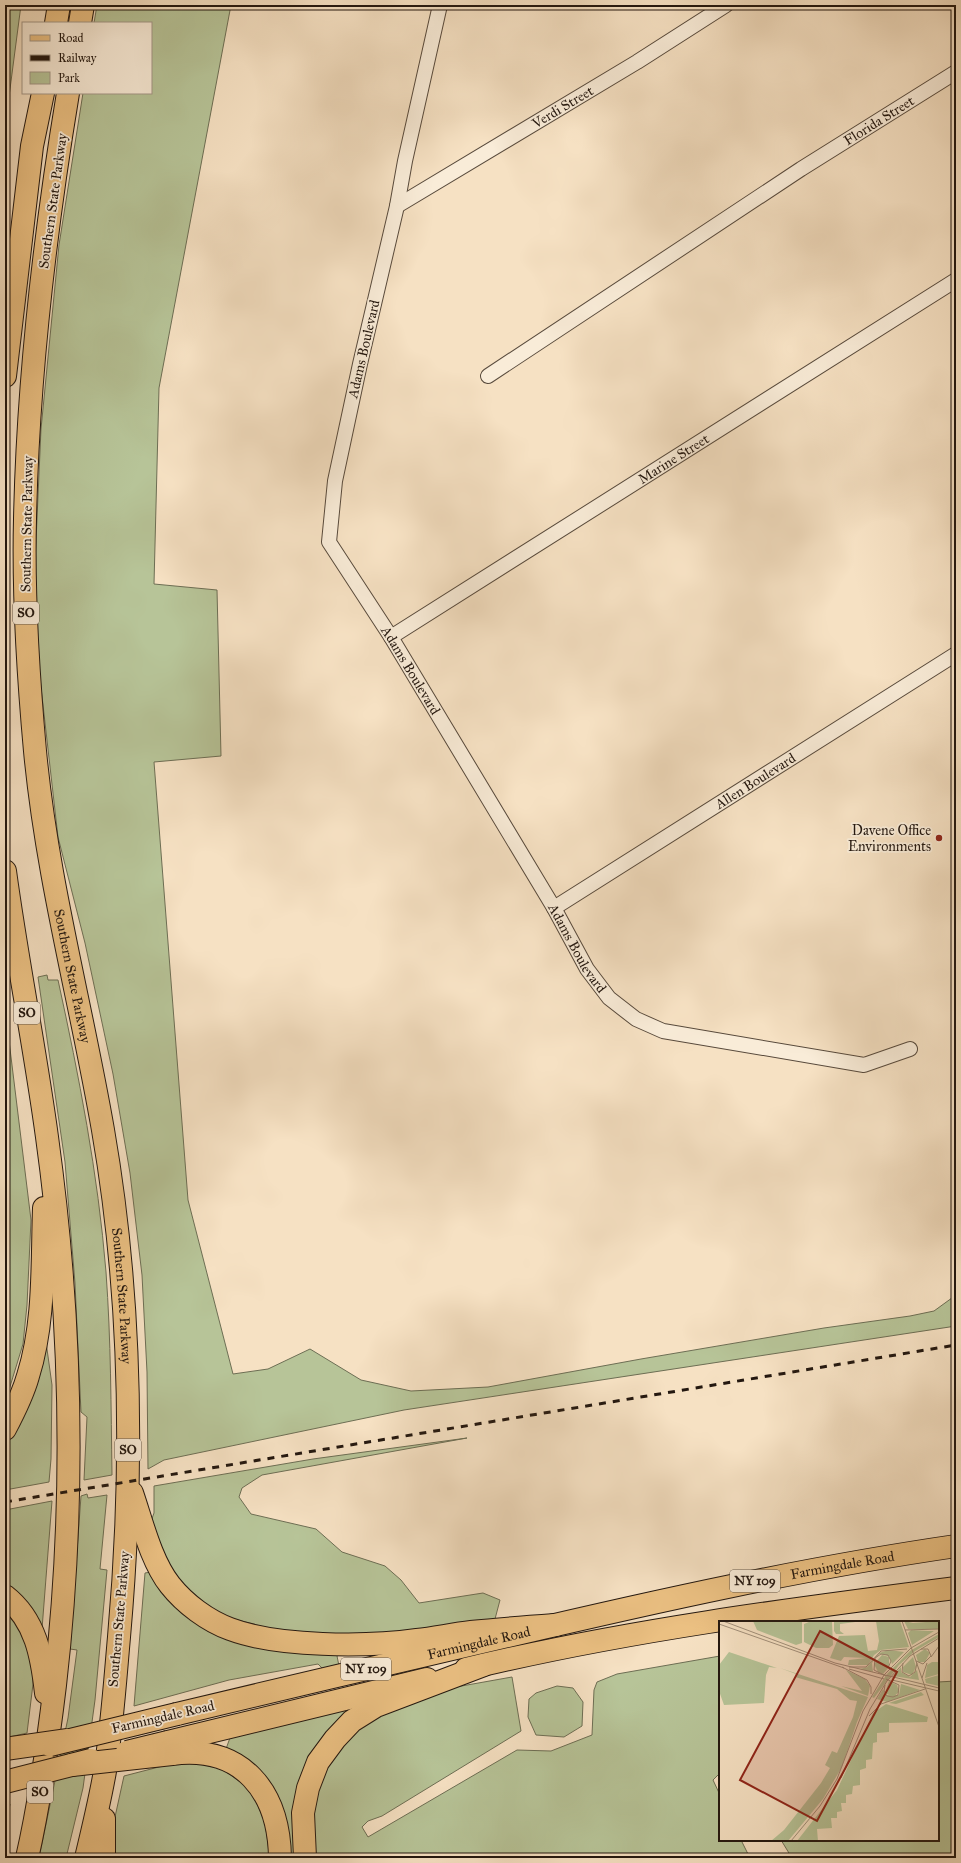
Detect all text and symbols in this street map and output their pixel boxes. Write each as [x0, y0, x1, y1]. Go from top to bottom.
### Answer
legend [22, 22, 152, 94]
text: Road [58, 31, 84, 45]
text: Railway [58, 51, 97, 65]
text: Park [58, 71, 80, 85]
street label: Verdi Street [528, 82, 596, 132]
street label: Florida Street [840, 92, 917, 149]
street label: Southern State Parkway [35, 132, 71, 270]
street label: Adams Boulevard [344, 298, 384, 401]
street label: Marine Street [635, 430, 712, 487]
street label: Southern State Parkway [17, 455, 37, 592]
road number: SO [13, 602, 39, 624]
street label: Adams Boulevard [377, 622, 444, 718]
street label: Allen Boulevard [711, 749, 798, 813]
place label: Davene Office Environments [848, 822, 931, 855]
marker: Davene Office Environments [934, 833, 944, 843]
street label: Adams Boulevard [544, 900, 610, 996]
street label: Southern State Parkway [51, 907, 95, 1045]
road number: SO [14, 1002, 40, 1024]
street label: Southern State Parkway [108, 1227, 135, 1365]
road number: SO [115, 1439, 141, 1461]
street label: Farmingdale Road [789, 1547, 896, 1583]
street label: Southern State Parkway [105, 1550, 133, 1688]
road number: NY 109 [730, 1570, 780, 1592]
inset map [719, 1621, 939, 1841]
street label: Farmingdale Road [426, 1623, 532, 1663]
road number: NY 109 [341, 1658, 391, 1680]
street label: Farmingdale Road [110, 1697, 216, 1737]
road number: SO [27, 1781, 53, 1803]

